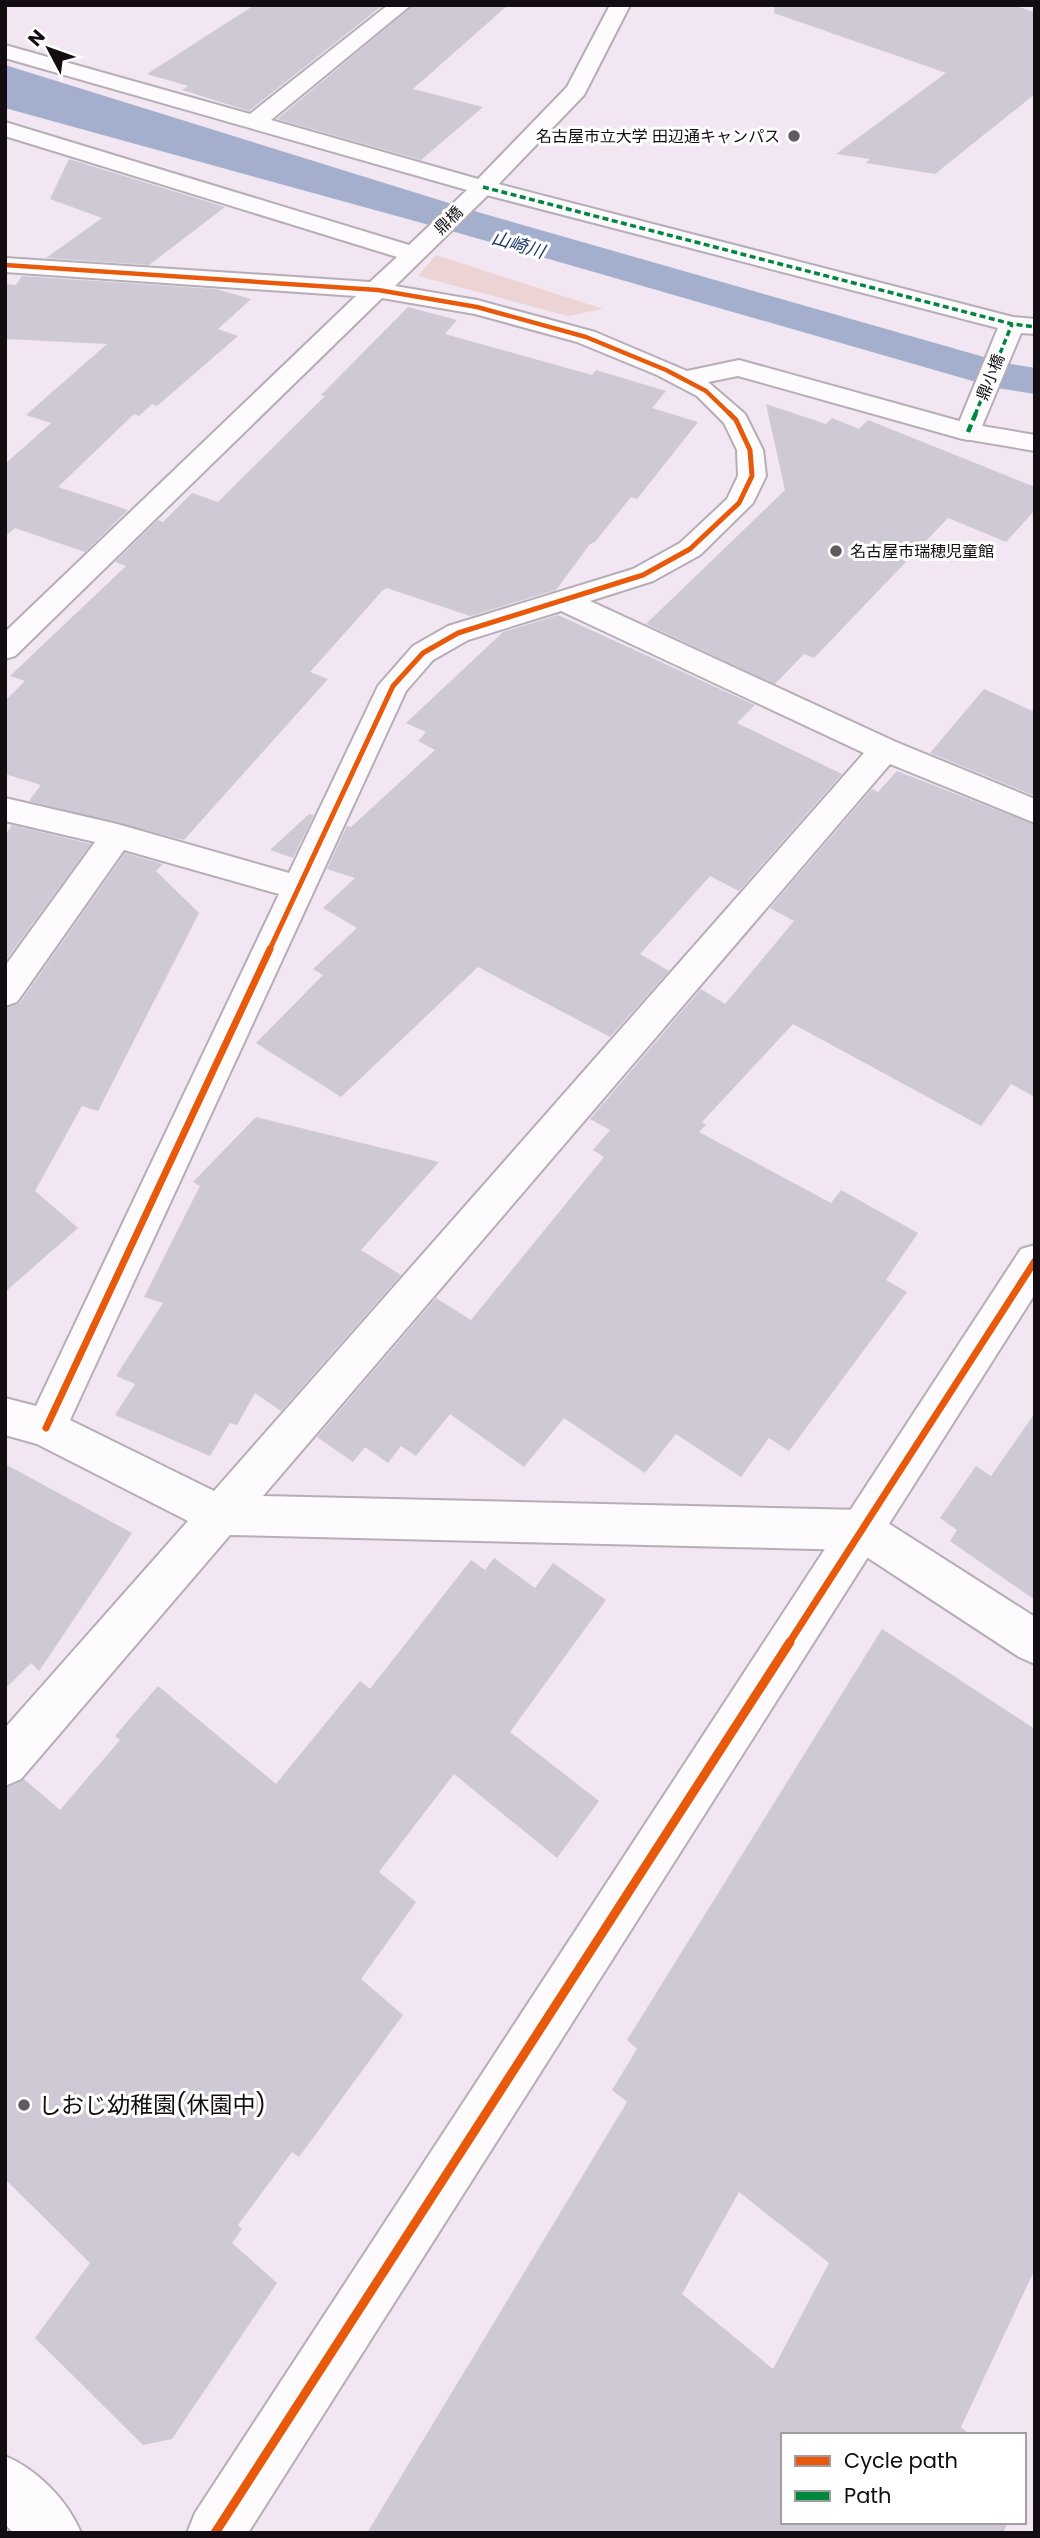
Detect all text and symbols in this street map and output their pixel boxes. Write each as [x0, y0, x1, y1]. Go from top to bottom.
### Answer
north arrow [14, 14, 84, 84]
text: N [22, 24, 51, 52]
place label: 名古屋市立大学 田辺通キャンパス [536, 125, 780, 148]
marker: 名古屋市立大学 田辺通キャンパス [786, 128, 802, 144]
street label: 鼎橋 [429, 201, 468, 240]
water label: 山崎川 [489, 225, 549, 265]
street label: 鼎小橋 [971, 351, 1010, 404]
place label: 名古屋市瑞穂児童館 [850, 540, 994, 563]
marker: 名古屋市瑞穂児童館 [828, 543, 844, 559]
place label: しおじ幼稚園(休園中) [38, 2089, 266, 2121]
marker: しおじ幼稚園(休園中) [16, 2097, 32, 2113]
legend [781, 2433, 1026, 2524]
text: Cycle path [844, 2446, 958, 2475]
text: Path [844, 2481, 891, 2510]

